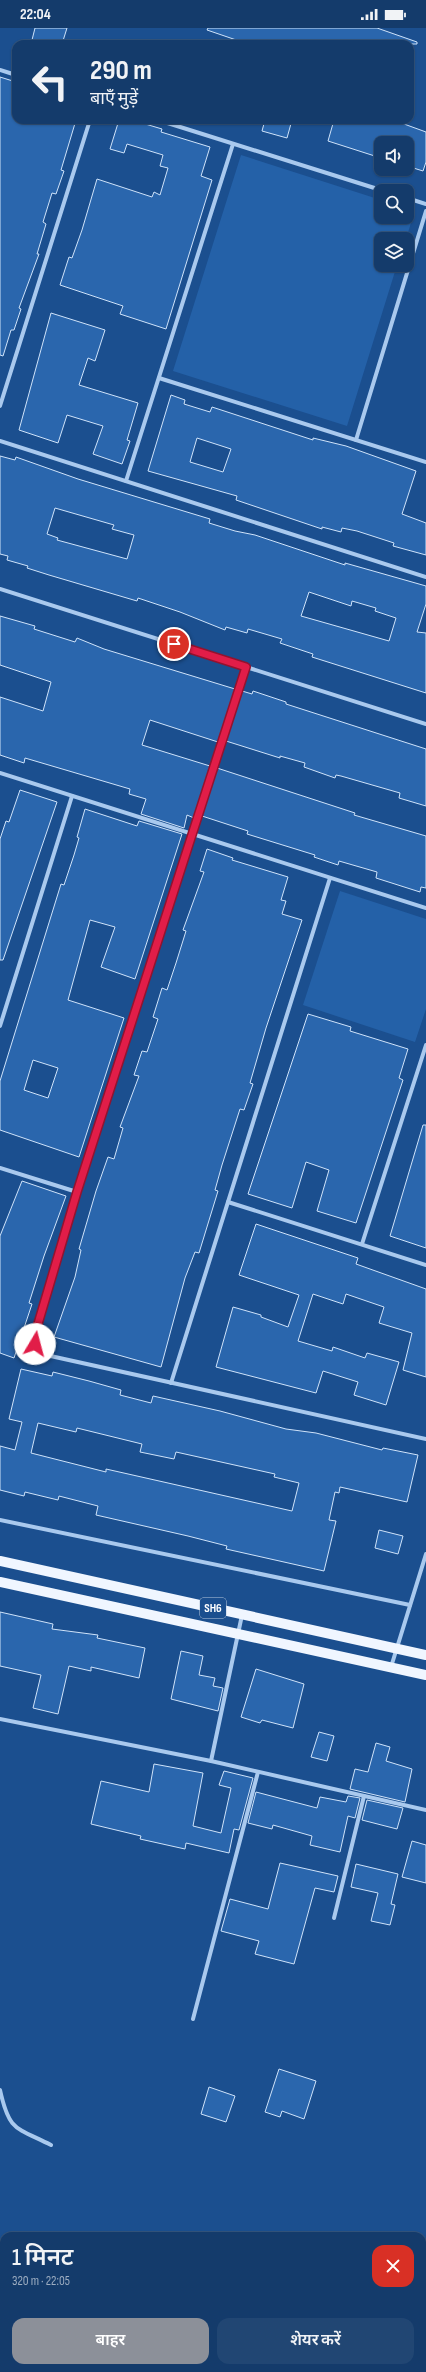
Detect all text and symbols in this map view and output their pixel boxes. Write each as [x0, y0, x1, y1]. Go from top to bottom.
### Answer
text: 22:04 [20, 5, 51, 24]
text: 290 m [90, 54, 152, 87]
icon: left [24, 56, 76, 108]
text: बाएँ मुड़ें [90, 88, 138, 109]
map controls [374, 136, 414, 272]
button: sound [374, 136, 414, 176]
button: search [374, 184, 414, 224]
button: layers [374, 232, 414, 272]
pin [157, 627, 191, 661]
icon: arrive [163, 633, 185, 655]
position arrow [14, 1323, 56, 1365]
road number: SH6 [200, 1598, 226, 1618]
text: 1 मिनट [12, 2243, 73, 2272]
button: close [372, 2245, 414, 2287]
text: 320 m · 22:05 [12, 2273, 70, 2289]
button: बाहर [12, 2318, 209, 2364]
button: शेयर करें [217, 2318, 414, 2364]

